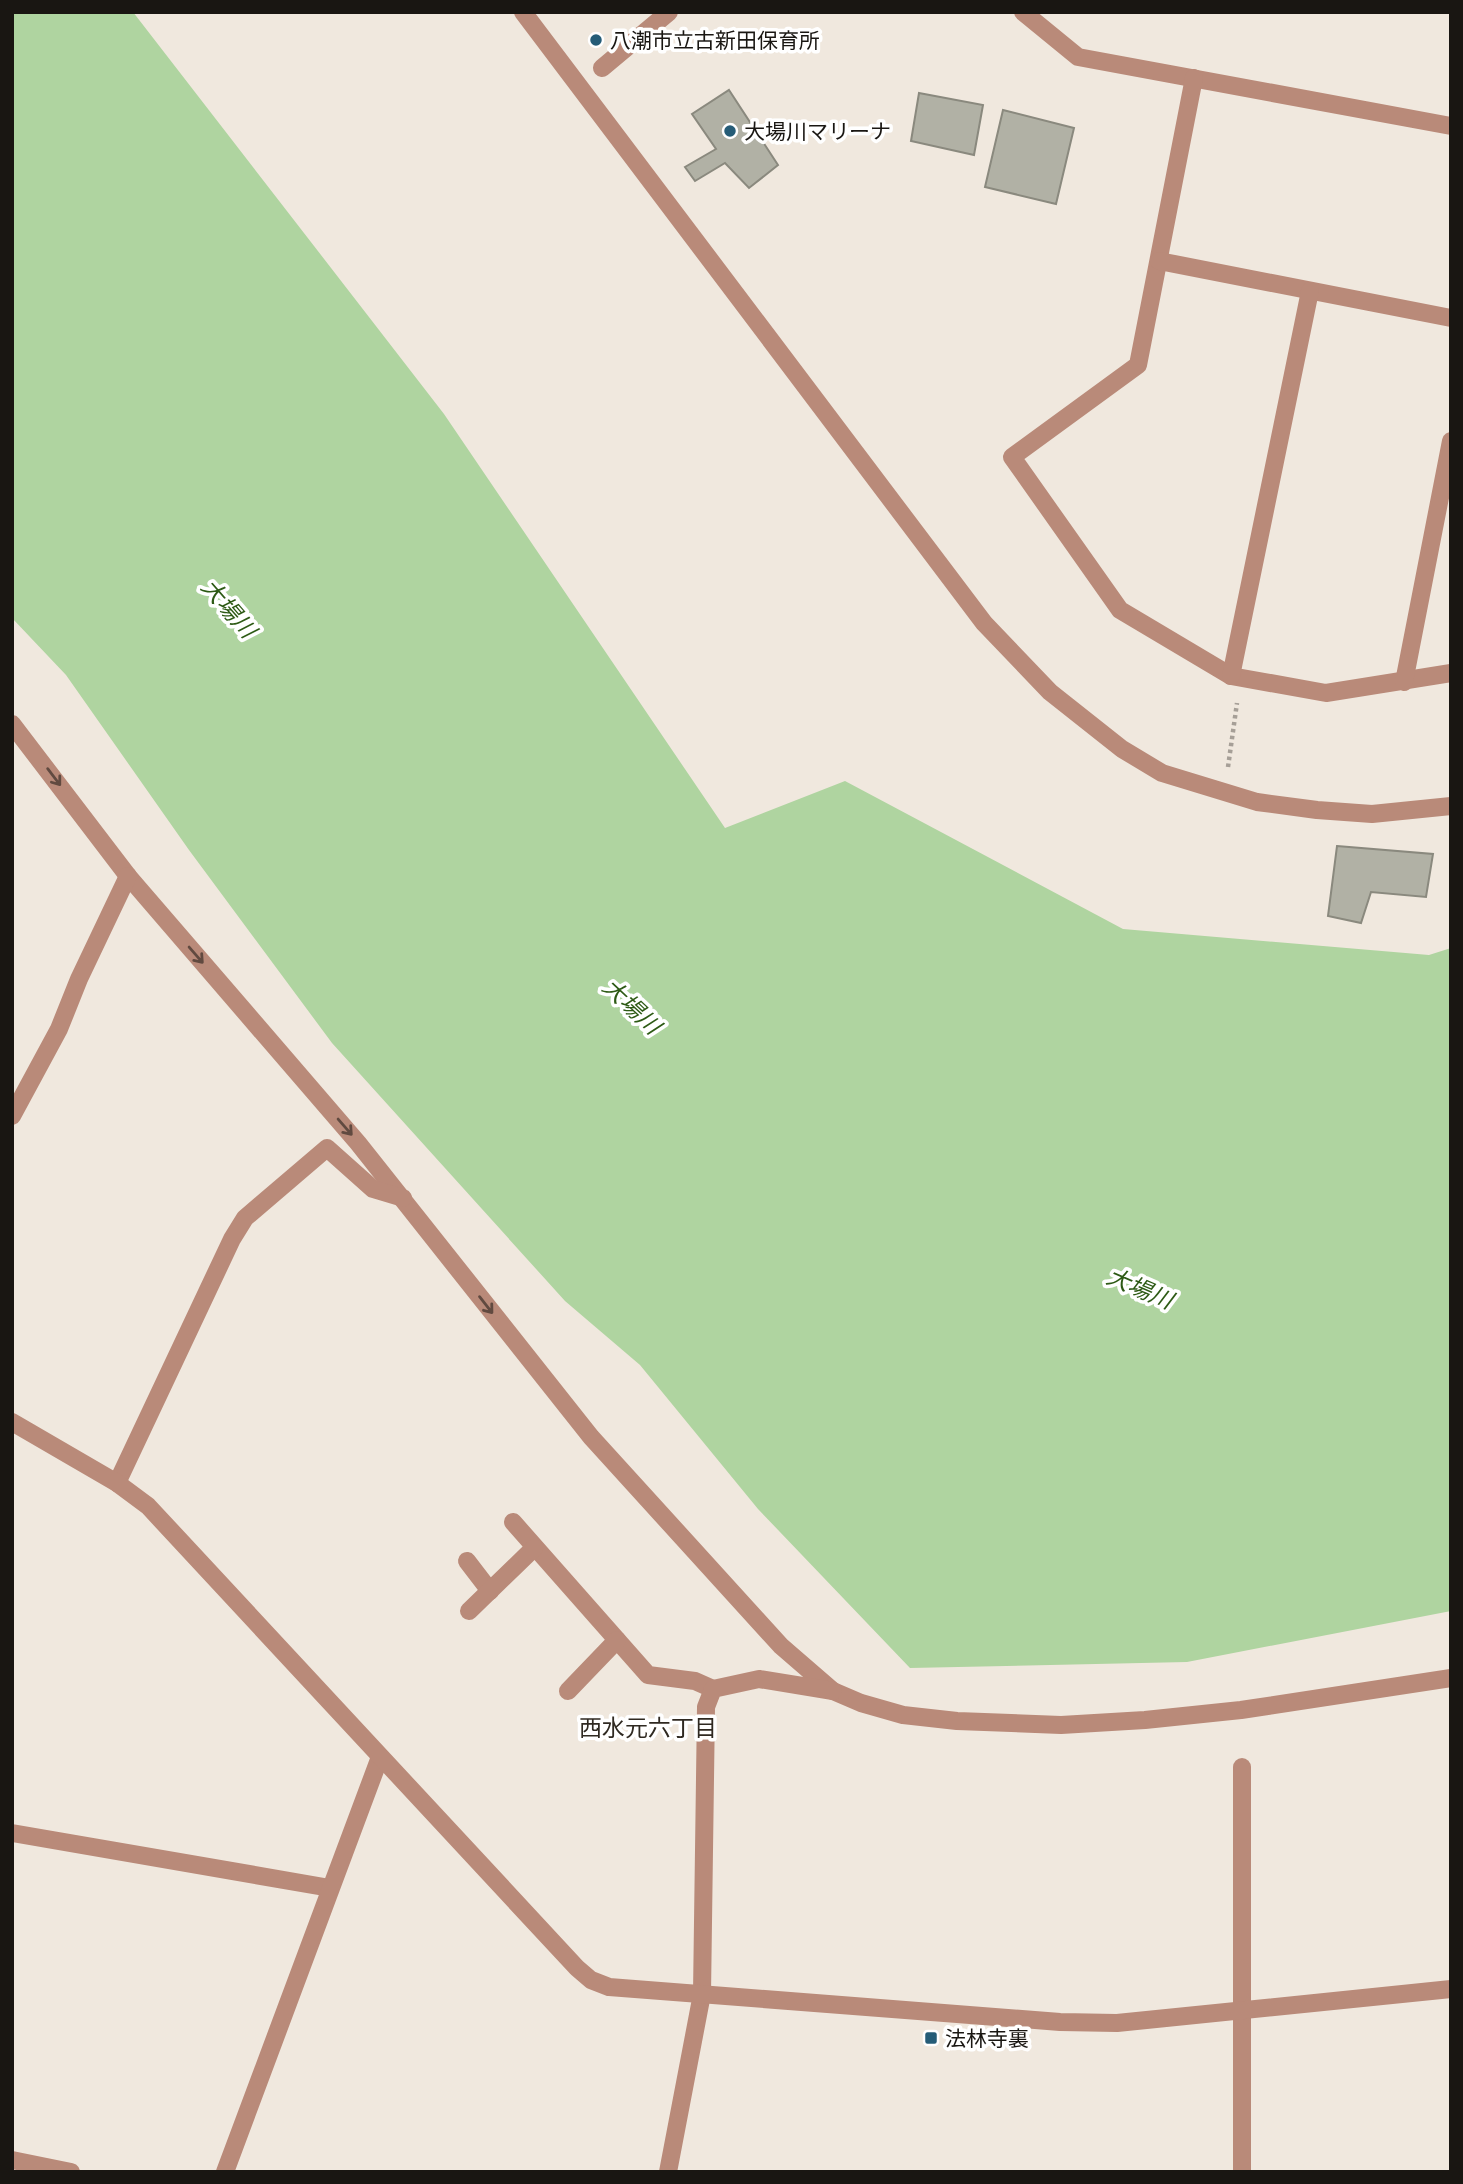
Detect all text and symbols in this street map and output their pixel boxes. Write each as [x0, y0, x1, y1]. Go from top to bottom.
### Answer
place label: 八潮市立古新田保育所 [610, 27, 820, 53]
marker: 八潮市立古新田保育所 [588, 32, 604, 48]
place label: 大場川マリーナ [744, 118, 891, 144]
marker: 大場川マリーナ [722, 123, 738, 139]
water label: 大場川 [195, 572, 265, 646]
one-way arrow [47, 768, 62, 786]
one-way arrow [188, 946, 204, 964]
water label: 大場川 [597, 972, 669, 1042]
one-way arrow [337, 1118, 353, 1136]
water label: 大場川 [1103, 1261, 1180, 1316]
one-way arrow [479, 1296, 494, 1314]
district label: 西水元六丁目 [579, 1713, 717, 1742]
place label: 法林寺裏 [945, 2025, 1029, 2051]
marker: 法林寺裏 [923, 2030, 939, 2046]

